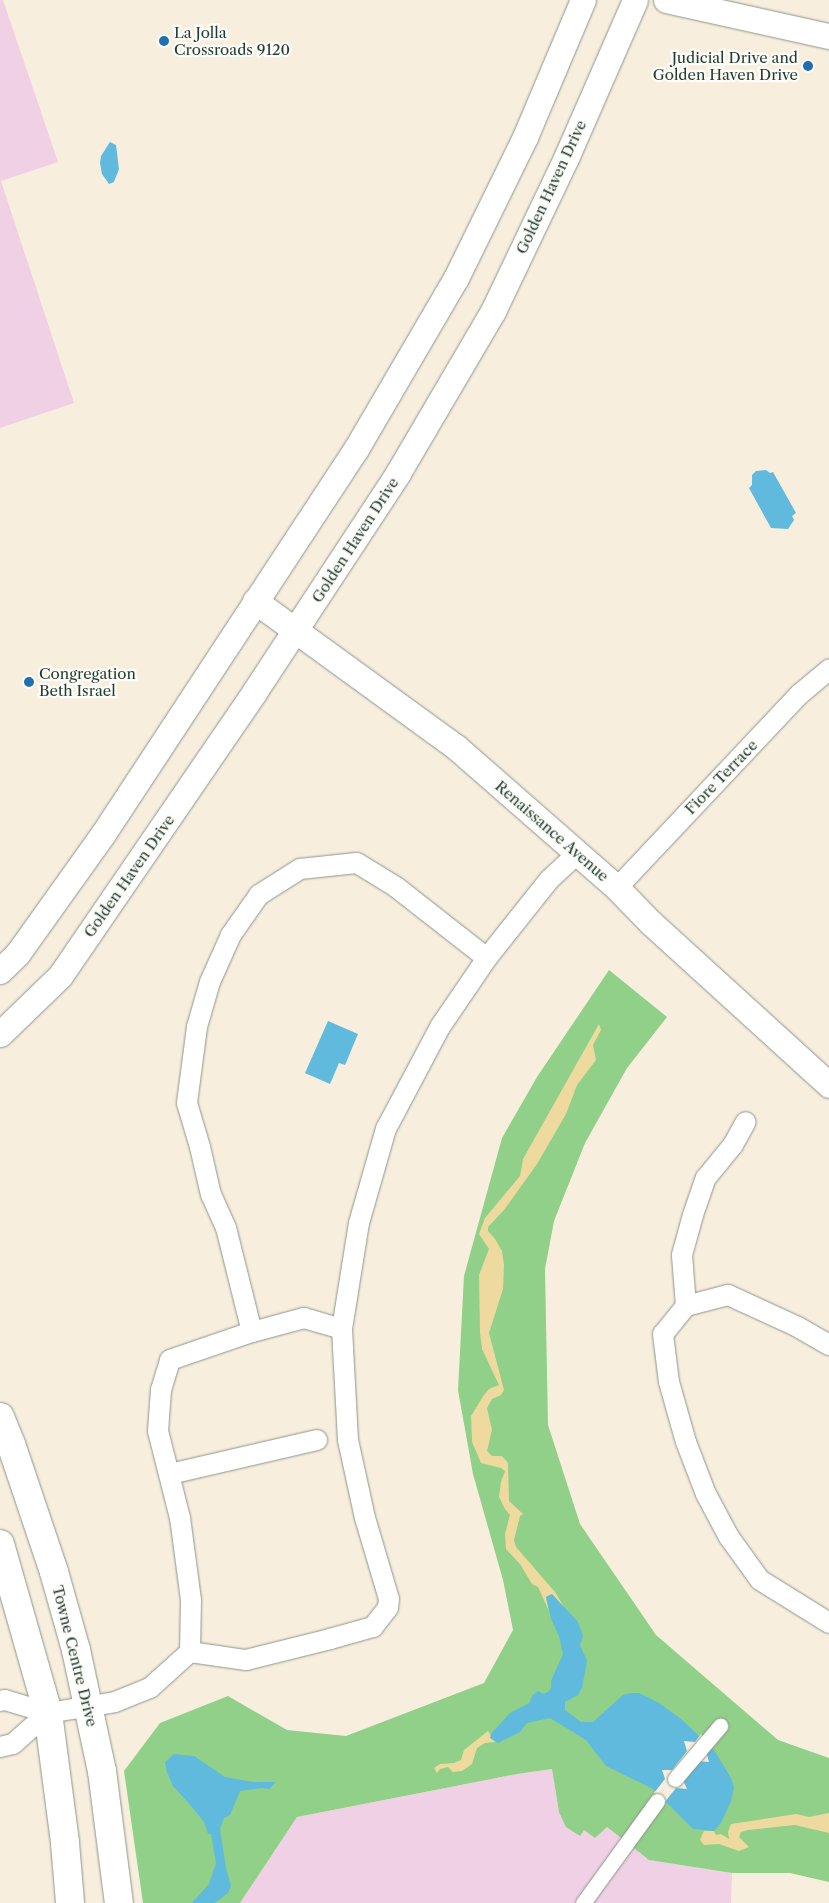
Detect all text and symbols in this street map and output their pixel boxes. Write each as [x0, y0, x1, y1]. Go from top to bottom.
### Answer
place label: La Jolla Crossroads 9120 [174, 23, 290, 58]
marker: La Jolla Crossroads 9120 [158, 35, 170, 47]
place label: Judicial Drive and Golden Haven Drive [653, 48, 798, 83]
marker: Judicial Drive and Golden Haven Drive [802, 60, 814, 72]
street label: Golden Haven Drive [512, 117, 590, 257]
street label: Golden Haven Drive [308, 474, 402, 606]
place label: Congregation Beth Israel [39, 664, 136, 699]
marker: Congregation Beth Israel [23, 676, 35, 688]
street label: Fiore Terrace [681, 736, 761, 818]
street label: Renaissance Avenue [491, 777, 613, 885]
street label: Golden Haven Drive [80, 811, 178, 941]
street label: Towne Centre Drive [49, 1584, 101, 1728]

